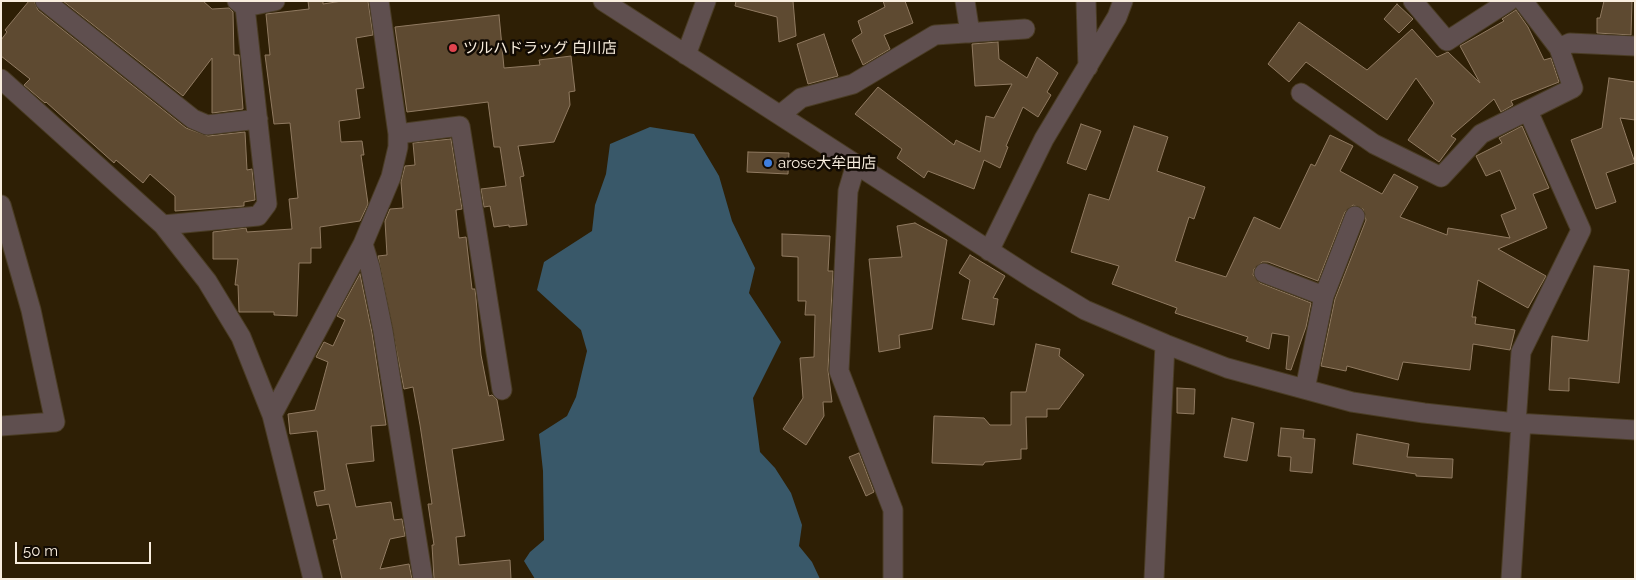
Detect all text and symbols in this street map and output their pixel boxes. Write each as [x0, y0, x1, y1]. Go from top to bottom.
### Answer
place label: ツルハドラッグ 白川店 [463, 39, 617, 57]
marker: ツルハドラッグ 白川店 [447, 42, 459, 54]
place label: arose大牟田店 [778, 154, 876, 172]
marker: arose大牟田店 [762, 157, 774, 169]
scale bar [18, 532, 154, 564]
text: 50 m [23, 542, 58, 560]

